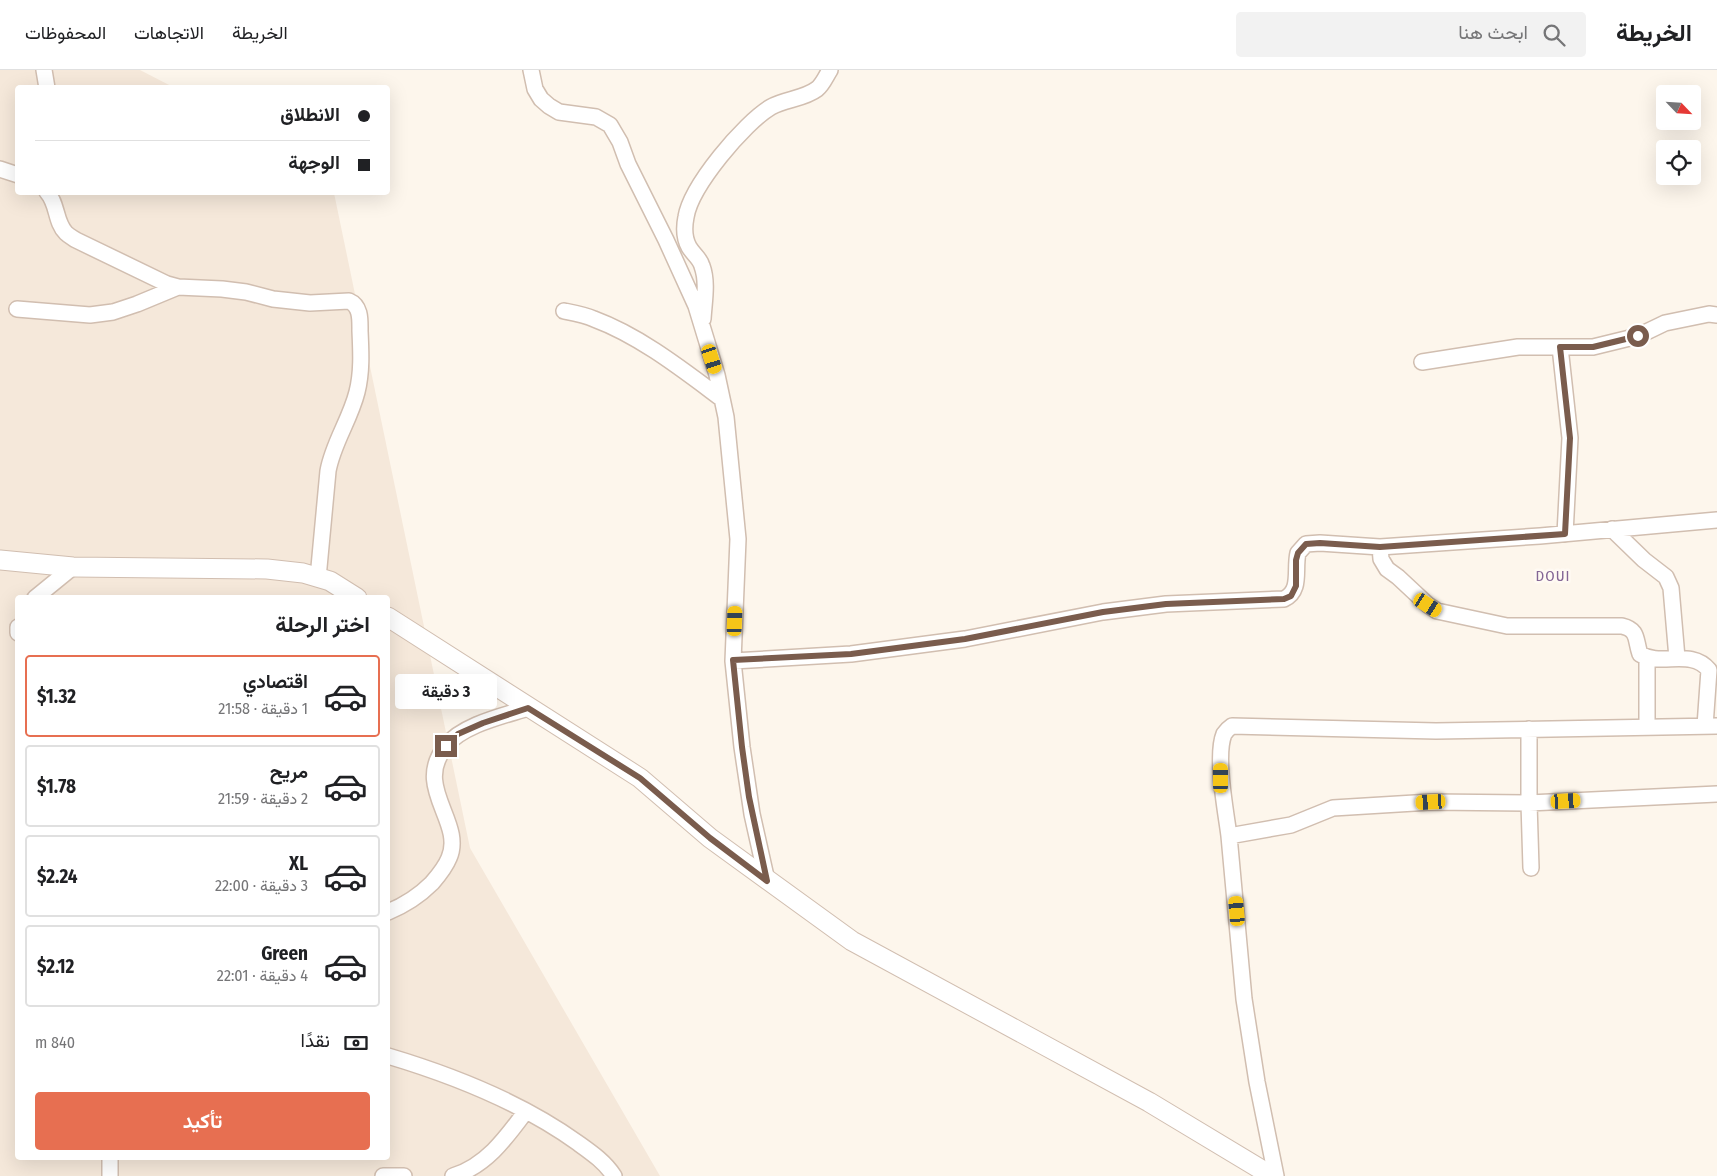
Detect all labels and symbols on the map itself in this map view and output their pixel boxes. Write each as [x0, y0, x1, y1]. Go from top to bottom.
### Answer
north arrow [1656, 85, 1701, 130]
route start [1627, 325, 1649, 347]
car [700, 342, 723, 376]
district label: DOUI [1536, 567, 1570, 585]
car [1411, 591, 1444, 619]
car [726, 606, 743, 636]
callout: 3 دقيقة [395, 674, 497, 708]
route end [435, 735, 457, 757]
car [1213, 763, 1228, 793]
car [1550, 793, 1581, 809]
car [1415, 794, 1446, 810]
car [1228, 895, 1245, 927]

